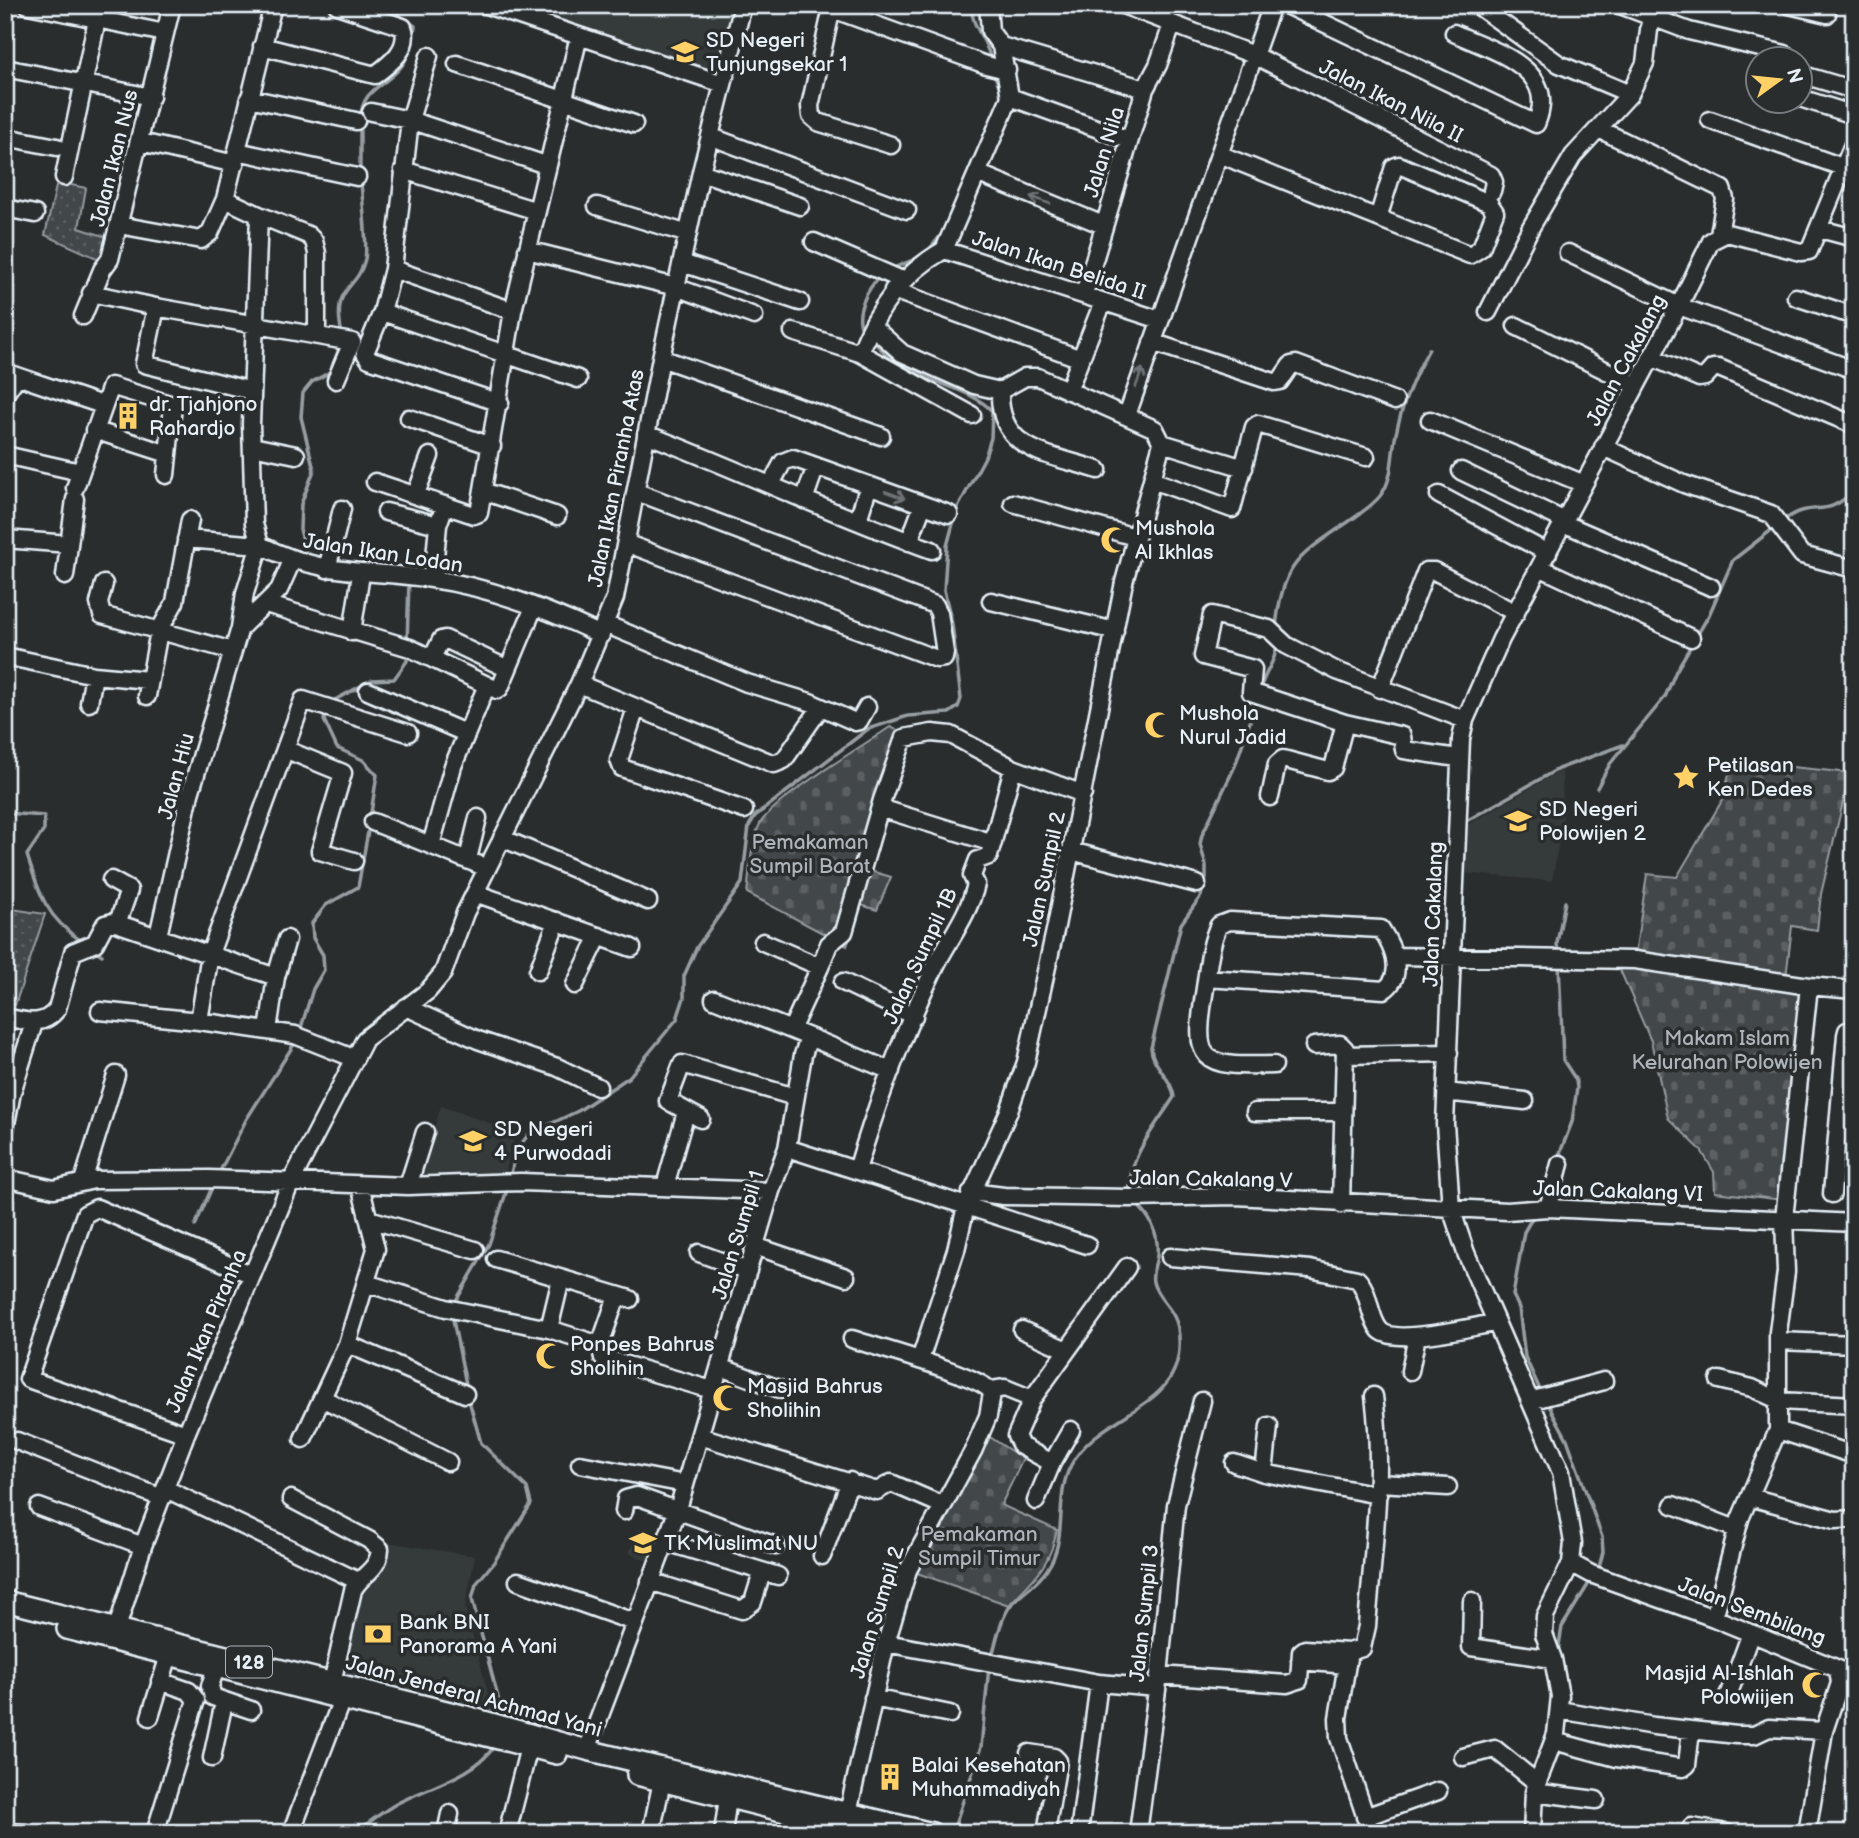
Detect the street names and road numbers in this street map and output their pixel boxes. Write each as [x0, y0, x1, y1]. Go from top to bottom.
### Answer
street label: Jalan Ikan Nila II [1315, 54, 1467, 148]
street label: Jalan Ikan Nus [85, 87, 144, 229]
street label: Jalan Nila [1079, 104, 1130, 201]
street label: Jalan Ikan Belida II [969, 226, 1149, 305]
street label: Jalan Cakalang [1581, 290, 1672, 430]
street label: Jalan Ikan Piranha Atas [583, 367, 650, 589]
street label: Jalan Ikan Lodan [301, 529, 465, 578]
street label: Jalan Hiu [153, 730, 200, 822]
street label: Jalan Sumpil 2 [1018, 809, 1071, 949]
street label: Jalan Cakalang [1418, 841, 1449, 987]
street label: Jalan Sumpil 1B [878, 884, 963, 1028]
street label: Jalan Cakalang V [1129, 1166, 1293, 1193]
street label: Jalan Sumpil 1 [707, 1168, 770, 1303]
street label: Jalan Cakalang VI [1533, 1176, 1703, 1207]
street label: Jalan Ikan Piranha [161, 1246, 252, 1417]
street label: Jalan Sumpil 2 [845, 1542, 910, 1682]
street label: Jalan Sumpil 3 [1125, 1543, 1164, 1683]
street label: Jalan Sembilang [1675, 1572, 1829, 1651]
road number: 128 [226, 1646, 272, 1678]
street label: Jalan Jenderal Achmad Yani [343, 1650, 605, 1743]

